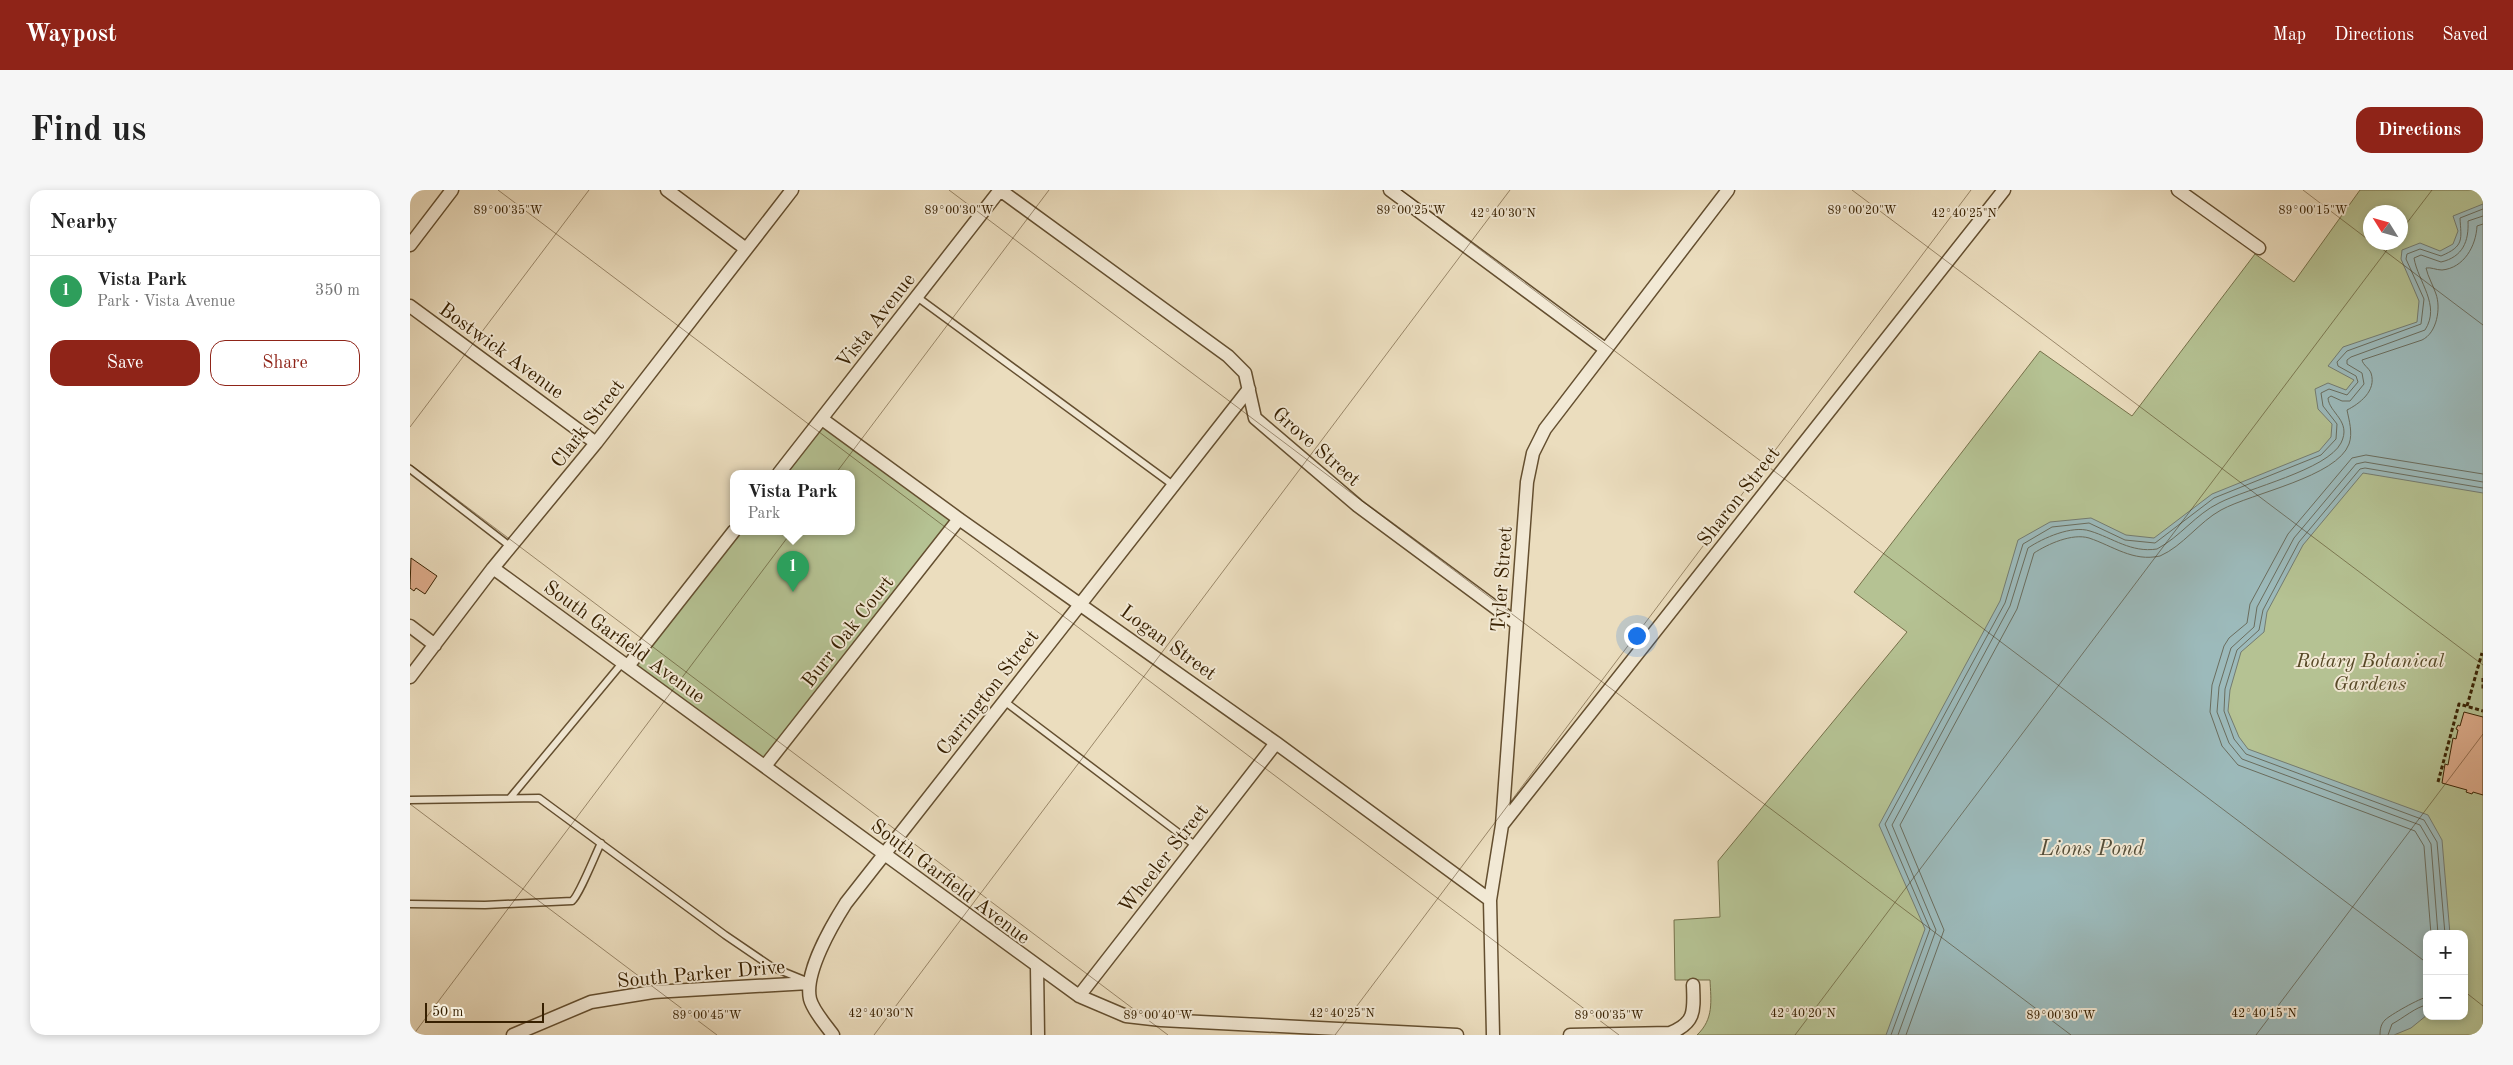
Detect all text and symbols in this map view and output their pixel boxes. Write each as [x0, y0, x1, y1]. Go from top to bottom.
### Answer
text: Waypost [25, 23, 117, 47]
text: Map [2273, 26, 2306, 44]
text: Directions [2334, 26, 2414, 44]
text: Saved [2442, 26, 2488, 44]
button: Directions [2356, 107, 2483, 153]
text: Find us [30, 113, 146, 148]
text: 89°00'35"W [473, 204, 543, 217]
text: 89°00'25"W [1376, 204, 1446, 217]
text: 89°00'15"W [2278, 204, 2348, 217]
text: 89°00'30"W [924, 205, 994, 217]
text: 89°00'20"W [1827, 205, 1897, 217]
north arrow [2363, 205, 2408, 250]
text: 42°40'25"N [1931, 207, 1997, 220]
text: 42°40'30"N [1470, 208, 1536, 220]
text: Nearby [50, 212, 118, 233]
street label: Vista Avenue [833, 270, 920, 373]
text: Vista Park [97, 271, 187, 290]
text: 1 [61, 283, 71, 299]
text: 350 m [315, 283, 360, 299]
text: Park · Vista Avenue [97, 294, 235, 310]
street label: Bostwick Avenue [435, 300, 567, 403]
button: Save [50, 340, 200, 386]
button: Share [210, 340, 360, 386]
street label: Clark Street [548, 376, 629, 472]
street label: Grove Street [1268, 404, 1363, 491]
street label: Sharon Street [1695, 444, 1785, 551]
popup [730, 470, 855, 535]
text: Vista Park [747, 483, 838, 502]
text: Park [747, 506, 780, 522]
street label: Tyler Street [1489, 525, 1517, 633]
pin: 1 [777, 551, 809, 592]
street label: Burr Oak Court [799, 573, 898, 692]
street label: South Garfield Avenue [540, 578, 708, 708]
street label: Logan Street [1116, 602, 1220, 685]
your location [1624, 623, 1650, 649]
street label: Carrington Street [934, 627, 1044, 760]
park label: Rotary Botanical Gardens [2295, 652, 2444, 695]
street label: Wheeler Street [1116, 801, 1213, 917]
street label: South Garfield Avenue [866, 816, 1033, 949]
water label: Lions Pond [2039, 839, 2145, 860]
map controls [2423, 930, 2468, 1020]
button: + [2423, 930, 2468, 975]
street label: South Parker Drive [616, 958, 786, 992]
button: − [2423, 975, 2468, 1020]
scale bar [425, 1000, 544, 1023]
text: 50 m [432, 1005, 463, 1019]
text: 42°40'25"N [1309, 1007, 1375, 1020]
text: 42°40'15"N [2231, 1007, 2297, 1020]
text: 42°40'30"N [848, 1008, 914, 1020]
text: 42°40'20"N [1770, 1008, 1836, 1020]
text: 89°00'45"W [672, 1009, 742, 1022]
text: 89°00'35"W [1574, 1009, 1644, 1022]
text: 89°00'40"W [1123, 1010, 1193, 1022]
text: 89°00'30"W [2026, 1010, 2096, 1022]

